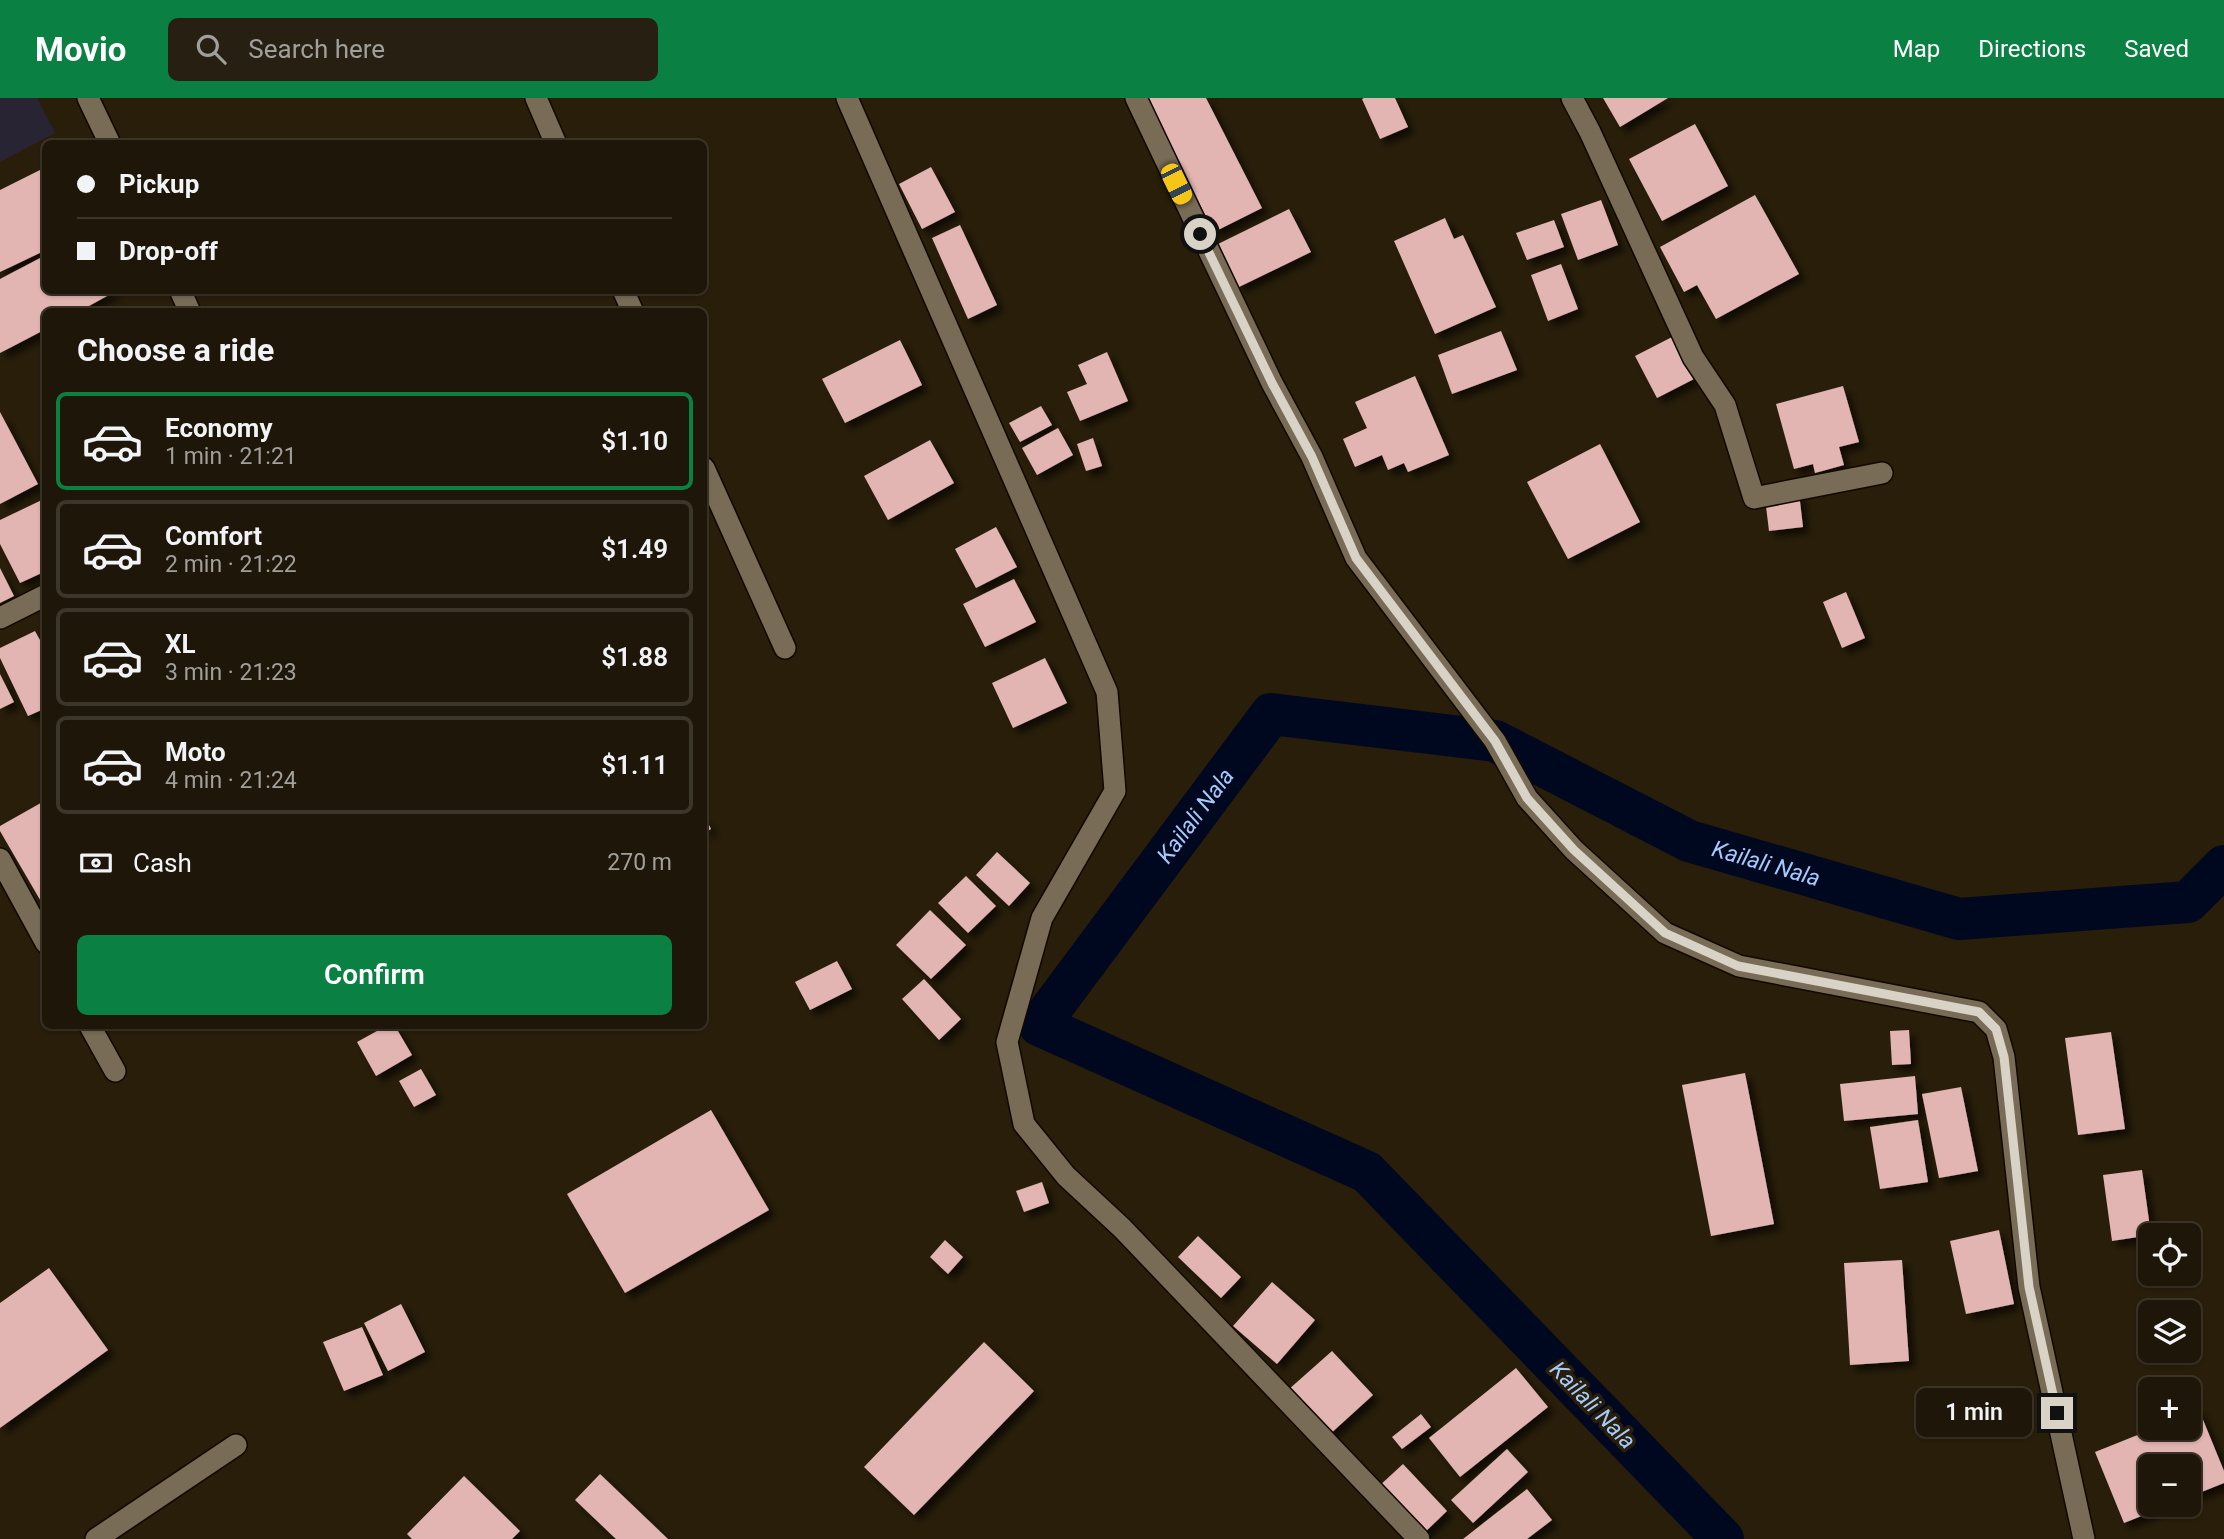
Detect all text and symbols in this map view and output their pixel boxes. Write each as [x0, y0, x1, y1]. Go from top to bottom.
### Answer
search box [168, 18, 658, 81]
text: Movio [35, 30, 126, 69]
icon: search [192, 30, 230, 68]
text: Search here [248, 34, 385, 64]
text: Map [1893, 35, 1940, 63]
text: Directions [1978, 35, 2086, 63]
text: Saved [2124, 35, 2189, 63]
car [1158, 161, 1195, 207]
text: Pickup [119, 169, 199, 199]
route start [1184, 218, 1216, 250]
text: Drop-off [119, 236, 218, 266]
text: Choose a ride [77, 331, 274, 369]
icon: car [81, 410, 144, 473]
text: Economy [165, 413, 272, 443]
text: $1.10 [601, 426, 668, 456]
text: 1 min · 21:21 [165, 443, 297, 470]
icon: car [81, 518, 144, 581]
text: Comfort [165, 521, 262, 551]
text: $1.49 [601, 534, 668, 564]
text: 2 min · 21:22 [165, 551, 297, 578]
icon: car [81, 626, 144, 689]
text: XL [165, 629, 196, 659]
text: $1.88 [601, 642, 668, 672]
text: 3 min · 21:23 [165, 659, 297, 686]
icon: car [81, 734, 144, 797]
text: Moto [165, 737, 226, 767]
text: $1.11 [601, 750, 668, 780]
water label: Kailali Nala [1152, 763, 1240, 869]
text: 4 min · 21:24 [165, 767, 297, 794]
water label: Kailali Nala [1709, 835, 1823, 892]
icon: cash [77, 844, 115, 882]
text: Cash [133, 848, 192, 878]
text: 270 m [607, 849, 672, 876]
button: Confirm [77, 935, 672, 1015]
map controls [2138, 1223, 2201, 1517]
button: locate [2138, 1223, 2201, 1286]
button: layers [2138, 1300, 2201, 1363]
water label: Kailali Nala [1544, 1356, 1641, 1455]
button: + [2138, 1377, 2201, 1440]
callout: 1 min [1917, 1388, 2032, 1438]
route end [2041, 1397, 2073, 1429]
text: 1 min [1945, 1399, 2003, 1426]
button: − [2138, 1454, 2201, 1517]

